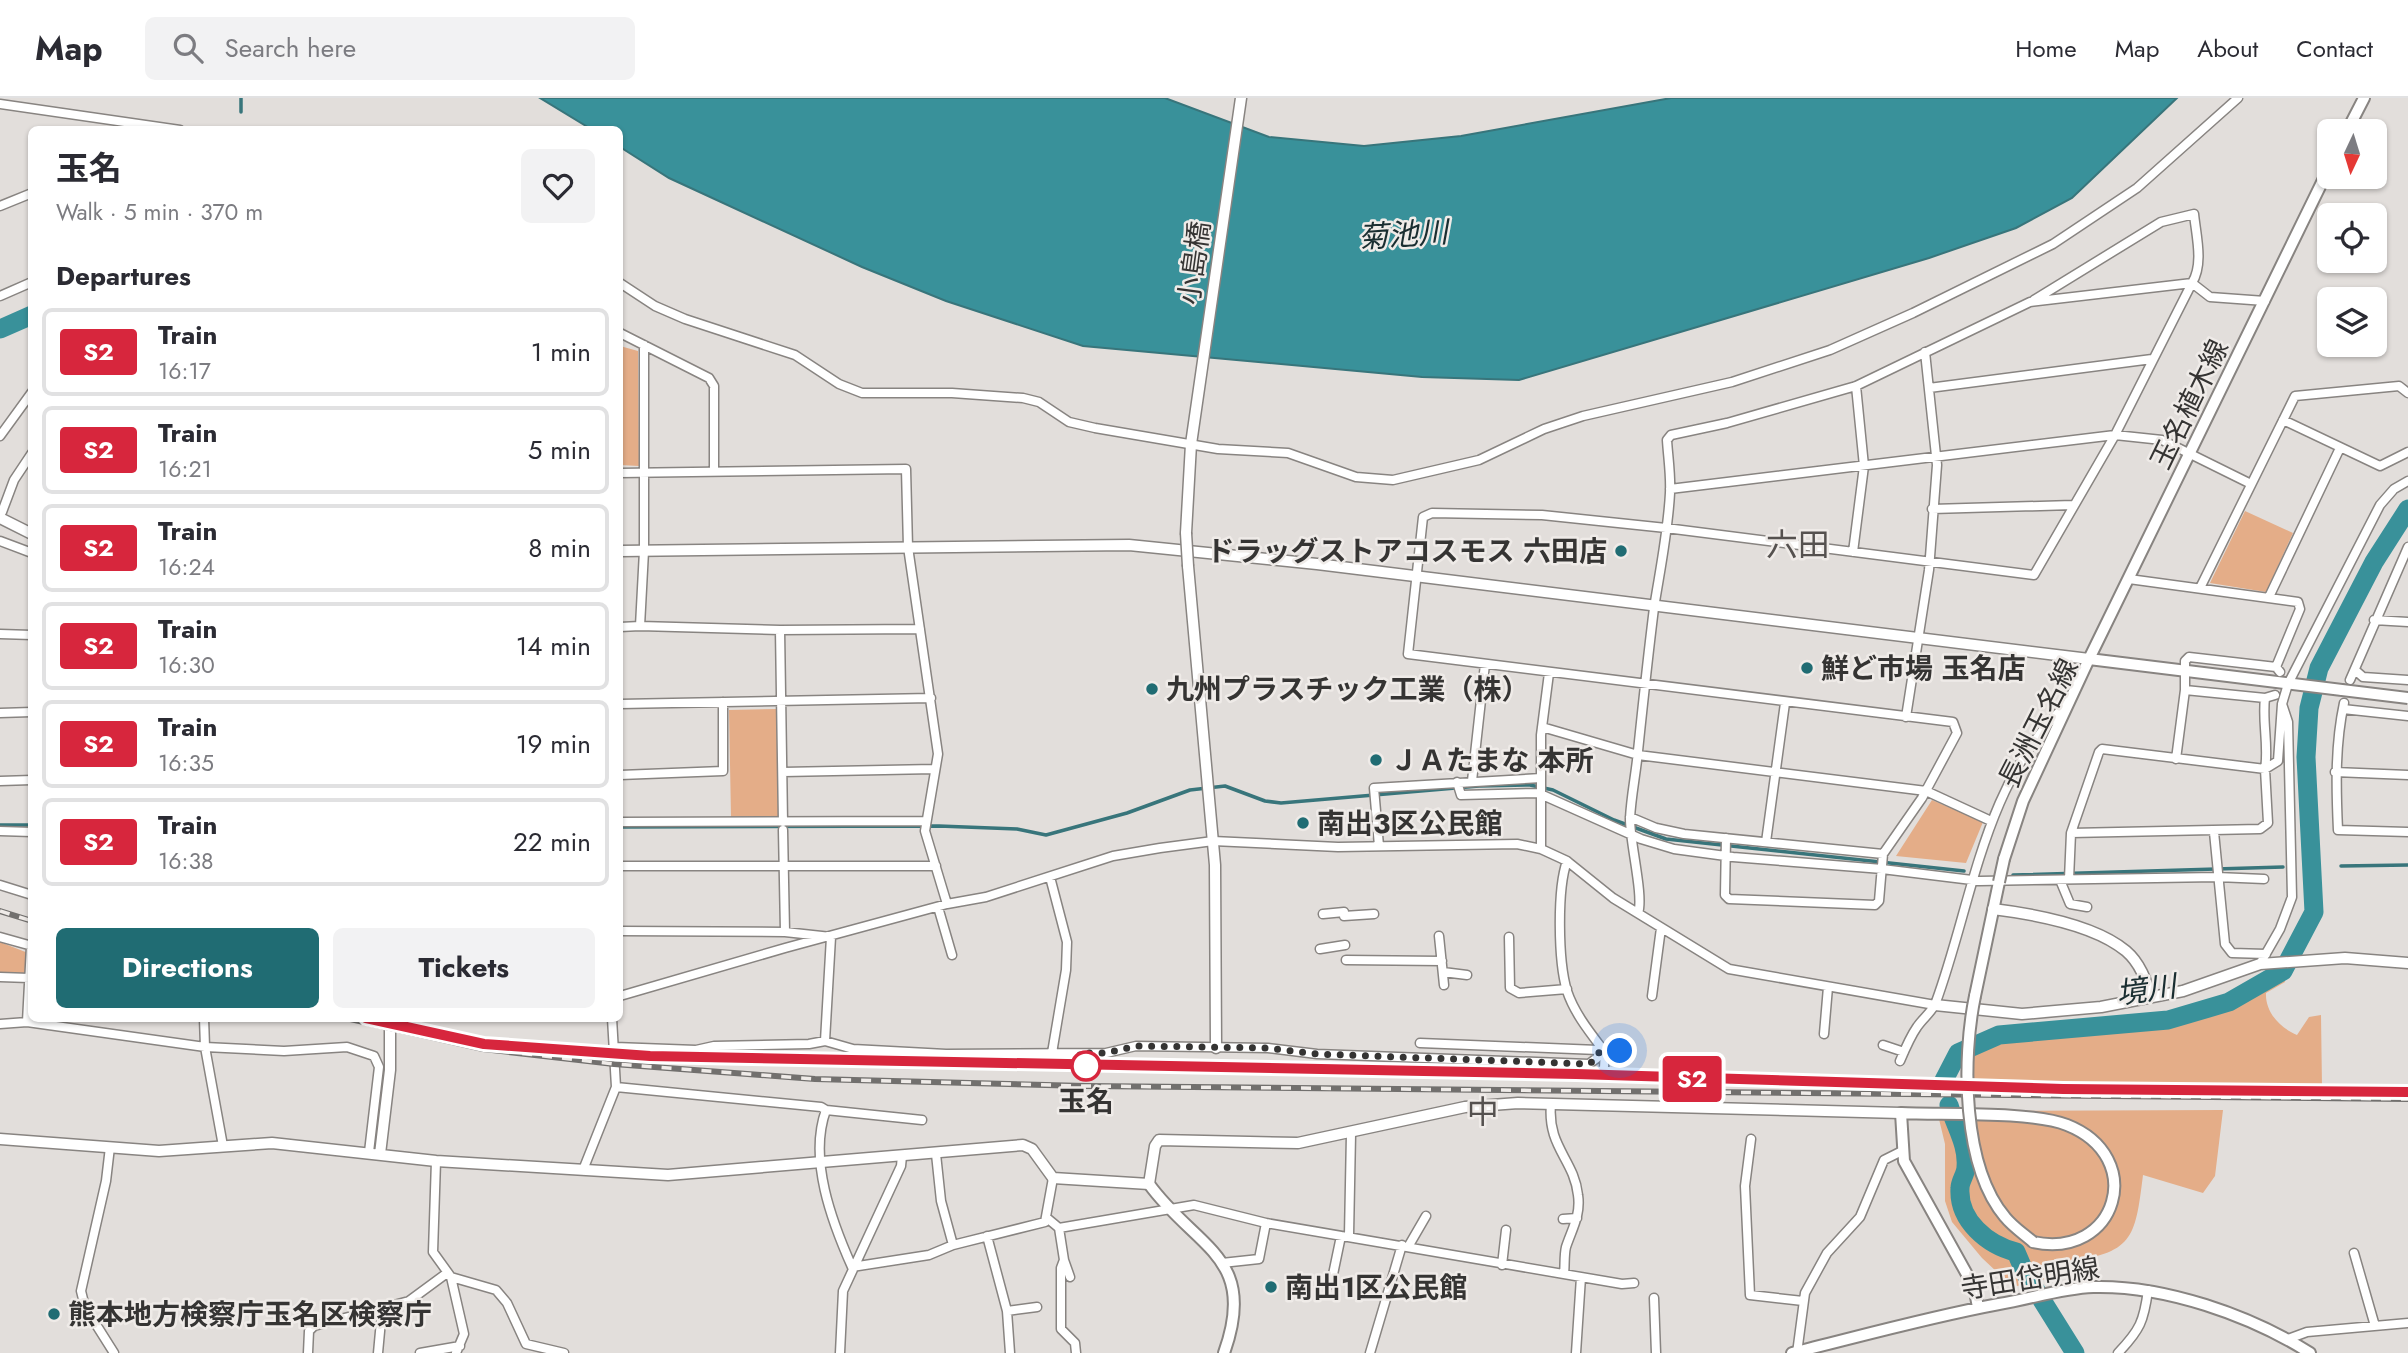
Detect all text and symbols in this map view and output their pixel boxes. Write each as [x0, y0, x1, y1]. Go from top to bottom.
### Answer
search box [145, 17, 635, 80]
text: Map [35, 25, 103, 72]
icon: search [169, 29, 207, 67]
text: Search here [225, 29, 356, 67]
text: Home [2015, 31, 2077, 66]
text: Map [2115, 31, 2159, 66]
text: About [2197, 31, 2258, 66]
text: Contact [2296, 31, 2373, 66]
north arrow [2317, 119, 2387, 189]
map controls [2317, 119, 2387, 357]
text: 玉名 [56, 145, 122, 192]
button: heart [521, 149, 595, 223]
text: Walk · 5 min · 370 m [56, 195, 263, 229]
button: locate [2317, 203, 2387, 273]
water label: 菊池川 [1357, 210, 1452, 259]
street label: 小島橋 [1168, 219, 1221, 308]
text: Departures [56, 257, 191, 295]
button: layers [2317, 287, 2387, 357]
text: Train [158, 316, 217, 354]
street label: 玉名植木線 [2140, 332, 2239, 476]
text: 1 min [531, 333, 591, 371]
text: S2 [83, 334, 114, 369]
text: 16:17 [158, 354, 211, 388]
text: Train [158, 414, 217, 452]
text: 5 min [528, 431, 591, 469]
text: S2 [83, 432, 114, 467]
text: 16:21 [158, 452, 212, 486]
text: Train [158, 512, 217, 550]
district label: 六田 [1766, 522, 1830, 568]
text: 8 min [528, 529, 591, 567]
text: S2 [83, 530, 114, 565]
place label: ドラッグストアコスモス 六田店 [1207, 531, 1607, 572]
marker: ドラッグストアコスモス 六田店 [1613, 543, 1629, 559]
text: 16:24 [158, 550, 215, 584]
text: Train [158, 610, 217, 648]
text: 14 min [516, 627, 591, 665]
text: S2 [83, 628, 114, 663]
text: 16:30 [158, 648, 215, 682]
place label: 鮮ど市場 玉名店 [1821, 648, 2025, 689]
street label: 長洲玉名線 [1988, 652, 2088, 795]
marker: 鮮ど市場 玉名店 [1799, 660, 1815, 676]
place label: 九州プラスチック工業（株） [1166, 669, 1529, 710]
marker: 九州プラスチック工業（株） [1144, 681, 1160, 697]
text: Train [158, 708, 217, 746]
text: 19 min [516, 725, 591, 763]
text: S2 [83, 726, 114, 761]
place label: ＪＡたまな 本所 [1390, 740, 1594, 781]
text: 16:35 [158, 746, 214, 780]
marker: ＪＡたまな 本所 [1368, 752, 1384, 768]
place label: 南出3区公民館 [1317, 803, 1502, 844]
text: Train [158, 806, 217, 844]
marker: 南出3区公民館 [1295, 815, 1311, 831]
text: 22 min [513, 823, 591, 861]
text: S2 [83, 824, 114, 859]
text: 16:38 [158, 844, 214, 878]
button: Directions [56, 928, 319, 1008]
button: Tickets [333, 928, 595, 1008]
water label: 境川 [2113, 964, 2182, 1015]
your location [1602, 1033, 1637, 1068]
marker: 玉名 [1071, 1051, 1101, 1081]
line badge: S2 [1660, 1056, 1724, 1102]
text: S2 [1677, 1061, 1707, 1096]
place label: 玉名 [1058, 1081, 1114, 1122]
district label: 中 [1467, 1089, 1499, 1135]
street label: 寺田岱明線 [1958, 1247, 2102, 1310]
place label: 南出1区公民館 [1285, 1267, 1467, 1308]
marker: 南出1区公民館 [1263, 1279, 1279, 1295]
place label: 熊本地方検察庁玉名区検察庁 [68, 1294, 432, 1335]
marker: 熊本地方検察庁玉名区検察庁 [46, 1306, 62, 1322]

